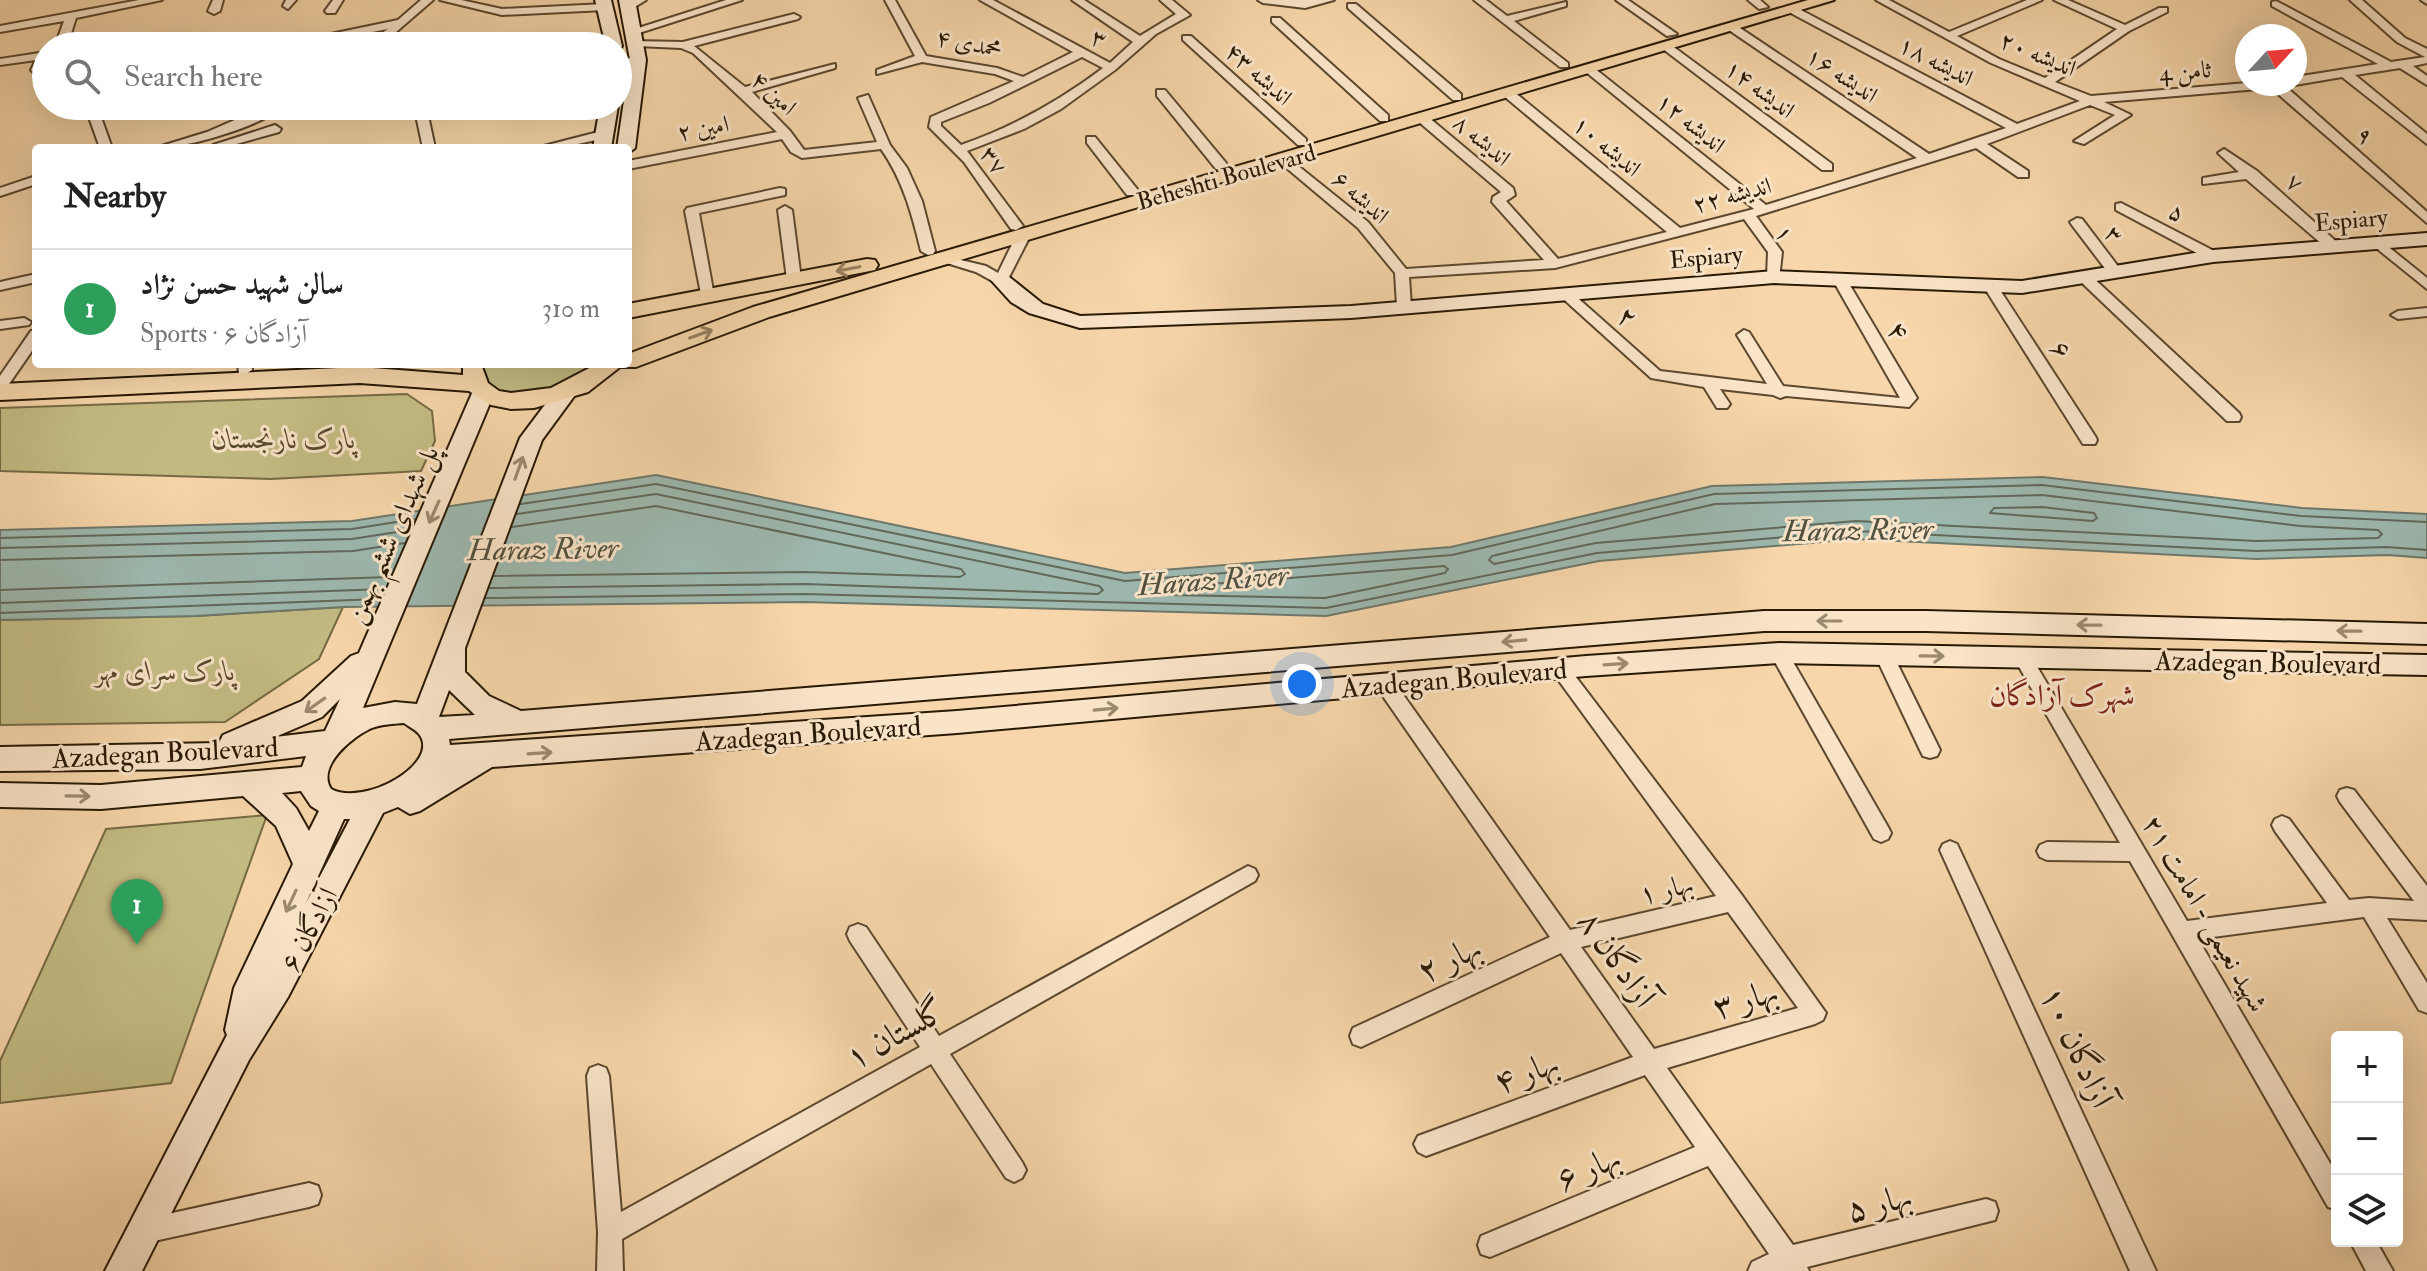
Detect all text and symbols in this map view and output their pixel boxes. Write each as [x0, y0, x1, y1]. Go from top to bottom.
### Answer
street label: ۳ [1086, 21, 1112, 55]
street label: محمدی ۴ [933, 22, 1004, 65]
north arrow [2235, 24, 2307, 96]
street label: اندیشه ۲۰ [1995, 25, 2081, 84]
street label: اندیشه ۱۸ [1893, 29, 1978, 94]
search box [32, 32, 632, 120]
street label: اندیشه ۴۳ [1219, 36, 1299, 113]
street label: اندیشه ۱۶ [1800, 40, 1884, 111]
street label: اندیشه ۱۴ [1718, 53, 1801, 126]
icon: search [60, 54, 104, 98]
street label: ثامن 4 [2158, 54, 2213, 89]
text: Search here [124, 58, 263, 95]
street label: امین ۴ [744, 64, 803, 122]
street label: اندیشه ۱۲ [1650, 86, 1732, 161]
street label: اندیشه ۸ [1446, 107, 1517, 173]
street label: امین ۲ [675, 108, 732, 149]
street label: اندیشه ۱۰ [1566, 109, 1647, 184]
street label: ۹ [2349, 119, 2380, 152]
street label: Beheshti Boulevard [1133, 137, 1319, 218]
street label: ۳۷ [973, 140, 1014, 181]
street label: اندیشه ۶ [1326, 164, 1396, 231]
street label: ۷ [2279, 166, 2310, 199]
street label: اندیشه ۲۲ [1689, 170, 1775, 221]
text: Nearby [64, 175, 166, 218]
street label: ۵ [2163, 195, 2190, 229]
street label: Espiary [2313, 202, 2389, 239]
street label: ۳ [2097, 219, 2130, 249]
street label: ۱ [1768, 220, 1802, 247]
street label: Espiary [1668, 239, 1744, 276]
one-way arrow [836, 262, 861, 277]
text: سالن شهید حسن نژاد [140, 266, 344, 303]
text: 1 [85, 293, 95, 325]
text: 310 m [542, 293, 600, 325]
street label: ۲ [1609, 299, 1645, 336]
street label: ۴ [1878, 315, 1917, 347]
text: Sports · آزادگان ۶ [140, 318, 307, 350]
one-way arrow [688, 326, 713, 340]
street label: ۶ [2042, 333, 2080, 366]
park label: پارک نارنجستان [212, 422, 359, 459]
street label: پل شهدای ششم بهمن [337, 438, 456, 633]
one-way arrow [513, 457, 527, 481]
one-way arrow [426, 500, 441, 524]
water label: Haraz River [1780, 511, 1936, 550]
water label: Haraz River [465, 530, 621, 569]
water label: Haraz River [1135, 557, 1291, 604]
one-way arrow [1816, 613, 1843, 629]
one-way arrow [2076, 617, 2103, 633]
one-way arrow [2336, 624, 2363, 639]
one-way arrow [1501, 634, 1528, 649]
street label: Azadegan Boulevard [2153, 644, 2382, 683]
one-way arrow [1918, 649, 1945, 664]
street label: Azadegan Boulevard [1339, 652, 1569, 707]
park label: پارک سرای مهر [92, 654, 238, 691]
one-way arrow [1602, 656, 1629, 671]
your location [1282, 664, 1322, 704]
district label: شهرک آزادگان [1989, 677, 2135, 714]
one-way arrow [304, 697, 326, 713]
one-way arrow [1092, 701, 1119, 716]
street label: Azadegan Boulevard [693, 709, 923, 760]
street label: Azadegan Boulevard [50, 730, 279, 777]
one-way arrow [526, 745, 553, 760]
one-way arrow [64, 788, 91, 804]
street label: شهید نعیمی - امامت ۲۱ [2133, 809, 2275, 1019]
street label: بهار ۱ [1636, 866, 1697, 913]
pin: 1 [111, 879, 163, 945]
street label: آزادگان ۶ [273, 879, 347, 978]
one-way arrow [282, 889, 297, 913]
street label: آزادگان ۸ [1568, 902, 1668, 1019]
street label: بهار ۲ [1410, 926, 1489, 993]
street label: بهار ۳ [1708, 970, 1783, 1029]
street label: آزادگان ۱۰ [2030, 979, 2125, 1118]
street label: گلستان ۱ [838, 989, 954, 1079]
map controls [2331, 1031, 2403, 1247]
button: + [2331, 1031, 2403, 1103]
street label: بهار ۴ [1488, 1041, 1565, 1104]
button: − [2331, 1103, 2403, 1175]
street label: بهار ۶ [1550, 1136, 1628, 1201]
street label: بهار ۵ [1842, 1175, 1917, 1232]
button: layers [2331, 1175, 2403, 1247]

